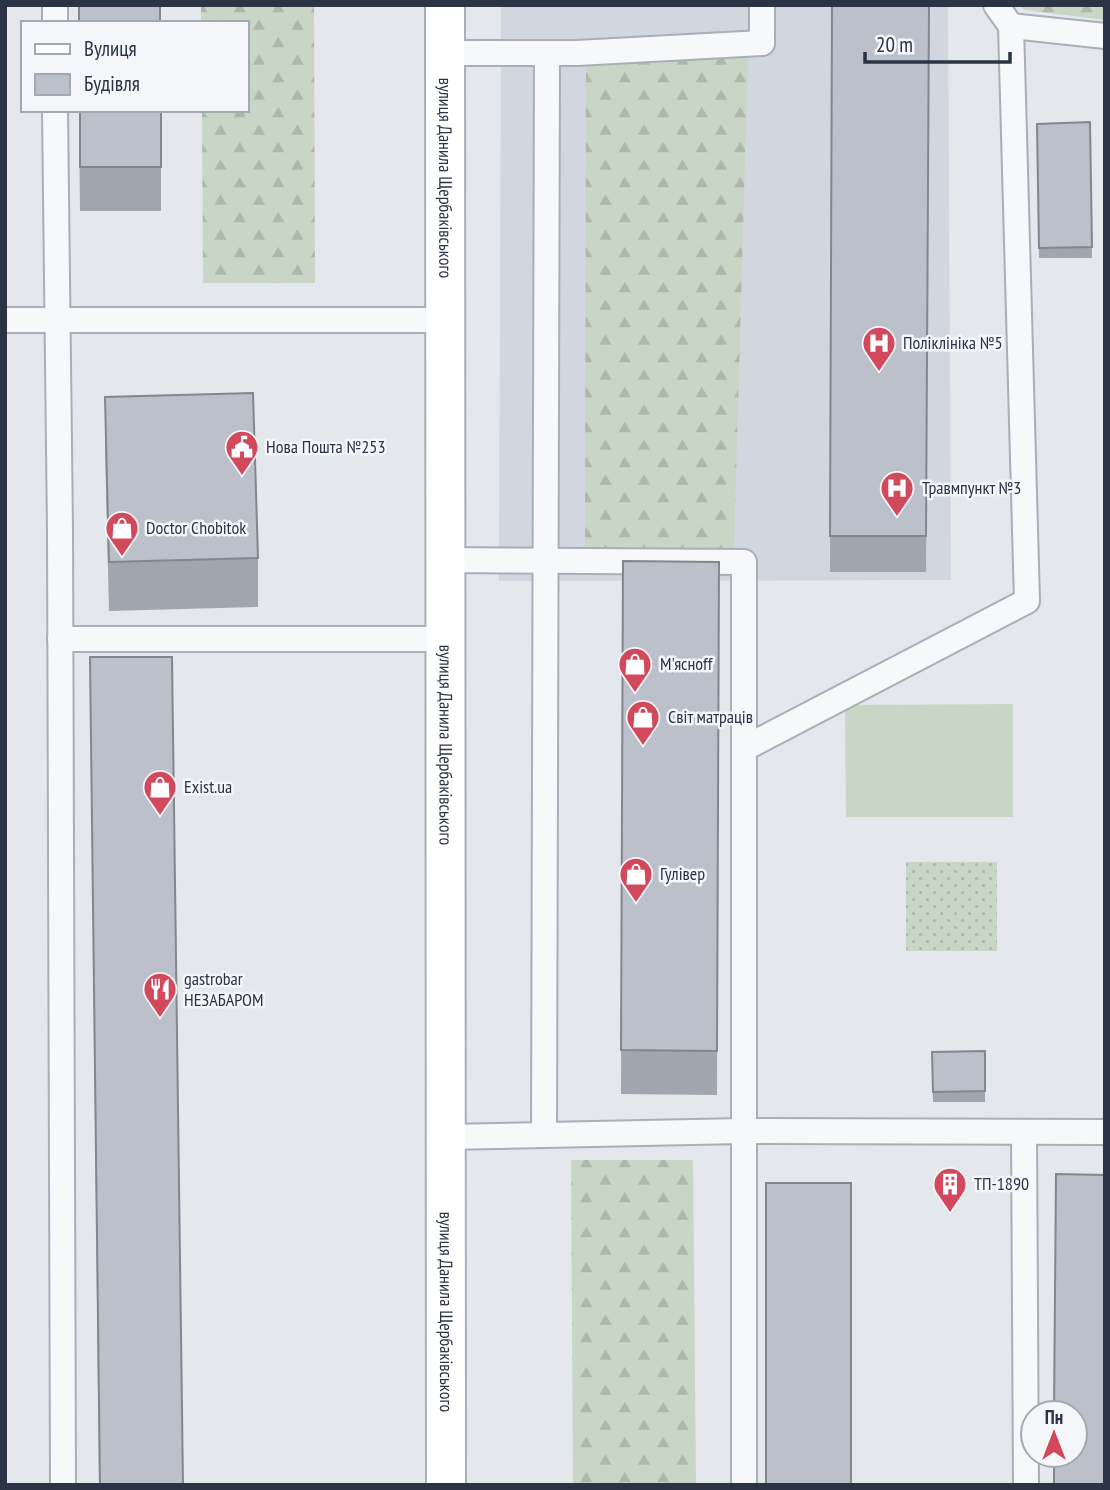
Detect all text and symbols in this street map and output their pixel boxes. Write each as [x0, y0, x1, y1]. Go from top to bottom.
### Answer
legend [21, 21, 248, 112]
scale bar [865, 21, 1010, 65]
text: 20 m [876, 31, 913, 58]
text: Вулиця [84, 35, 137, 62]
text: Будівля [84, 70, 140, 97]
street label: вулиця Данила Щербаківського [434, 78, 457, 279]
hospital icon: Поліклініка №5 [860, 324, 898, 373]
place label: Поліклініка №5 [903, 331, 1003, 354]
public building icon: Нова Пошта №253 [223, 428, 261, 477]
place label: Нова Пошта №253 [266, 435, 386, 458]
hospital icon: Травмпункт №3 [878, 469, 916, 518]
place label: Травмпункт №3 [922, 476, 1021, 499]
shop icon: Doctor Chobitok [103, 509, 141, 558]
place label: Doctor Chobitok [146, 516, 246, 539]
street label: вулиця Данила Щербаківського [434, 645, 458, 846]
shop icon: М'ясноff [616, 645, 654, 694]
place label: М'ясноff [660, 652, 714, 675]
shop icon: Світ матраців [624, 698, 662, 747]
place label: Світ матраців [668, 705, 753, 728]
shop icon: Exist.ua [141, 768, 179, 817]
place label: Exist.ua [184, 775, 232, 798]
shop icon: Гулівер [617, 855, 655, 904]
place label: Гулівер [660, 862, 705, 885]
place label: gastrobar НЕЗАБАРОМ [184, 967, 263, 1011]
restaurant icon: gastrobar НЕЗАБАРОМ [141, 970, 179, 1019]
building icon: ТП-1890 [931, 1165, 969, 1214]
place label: ТП-1890 [974, 1172, 1029, 1195]
street label: вулиця Данила Щербаківського [435, 1212, 458, 1413]
north arrow [1019, 1399, 1089, 1469]
text: Пн [1045, 1405, 1063, 1429]

